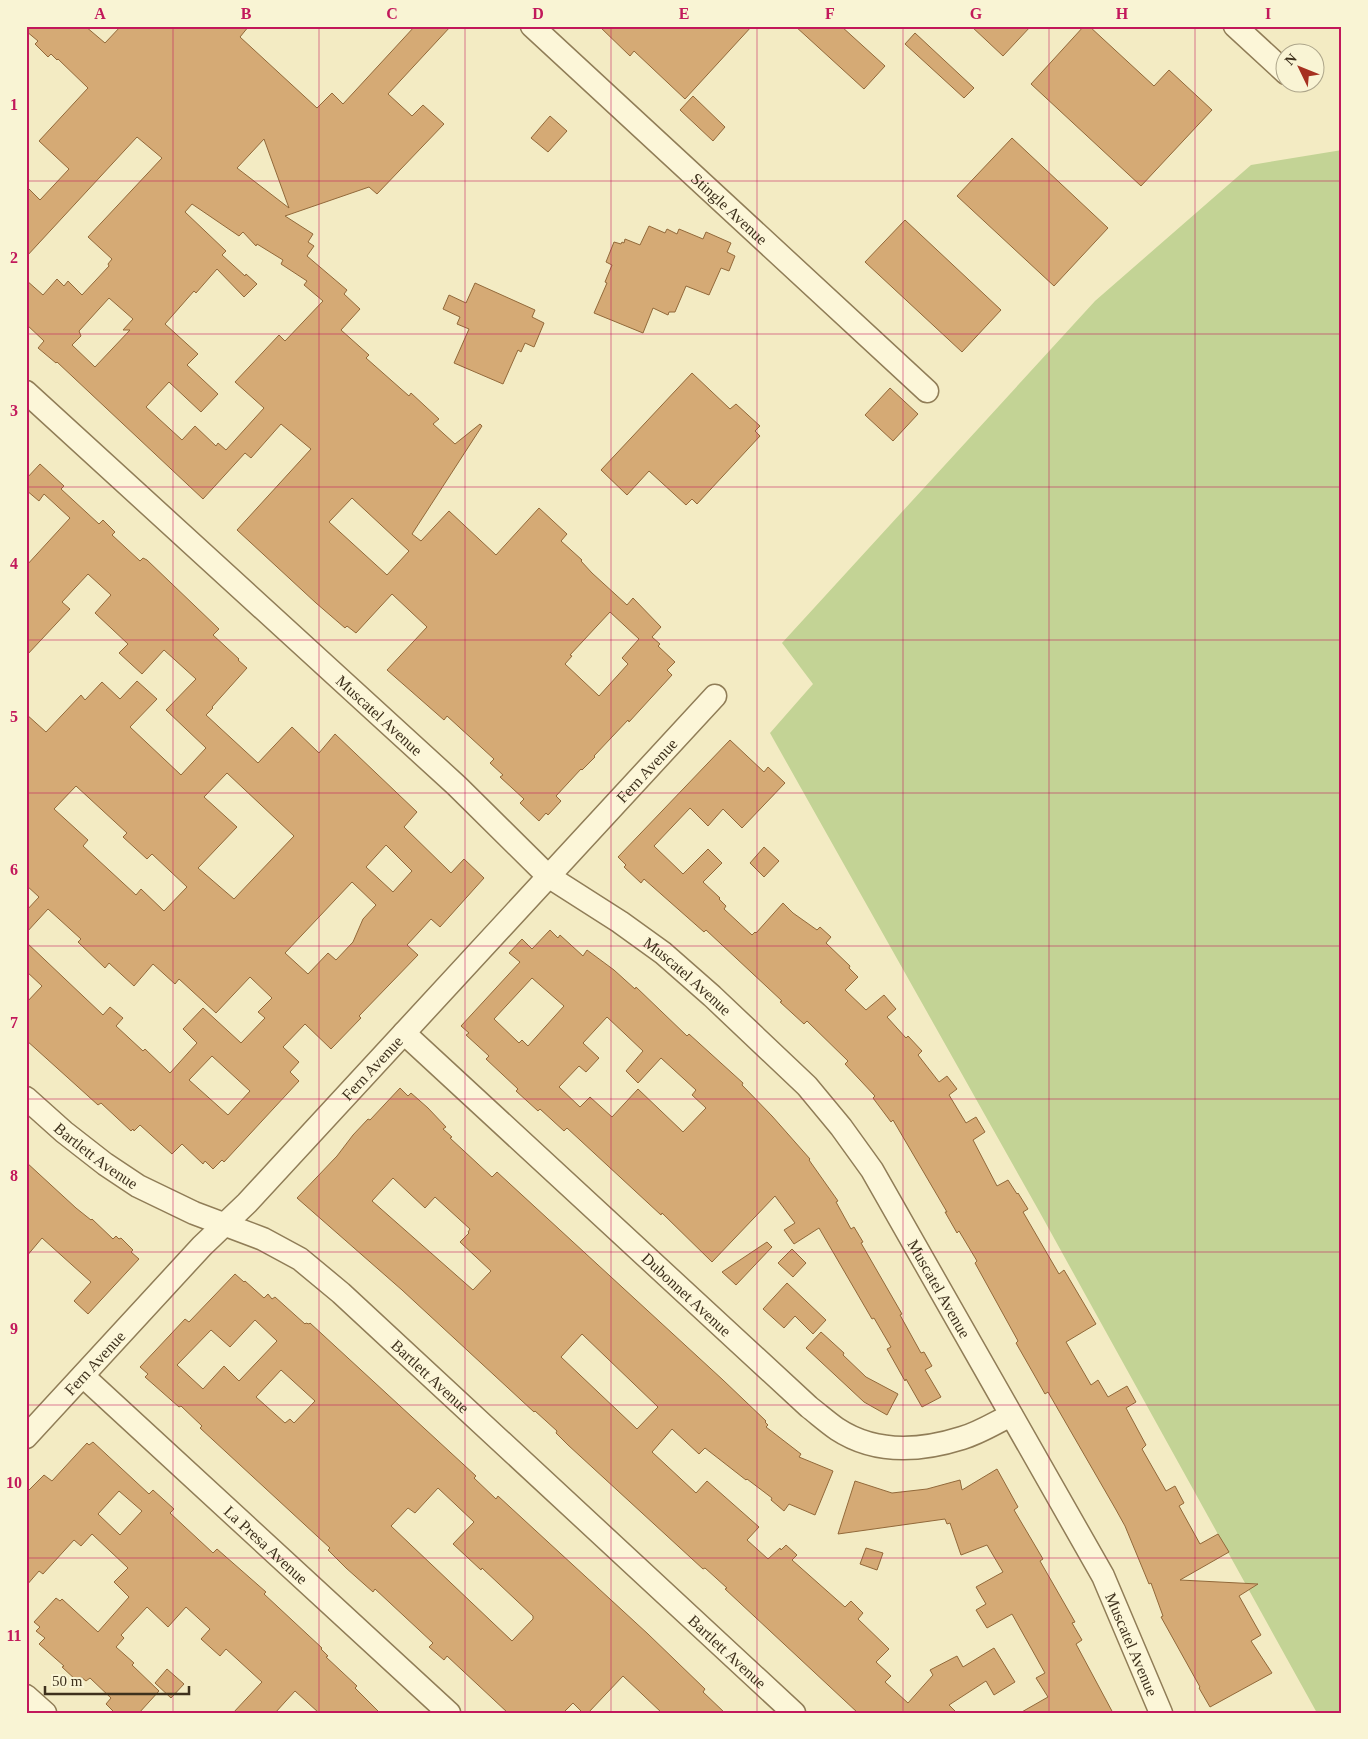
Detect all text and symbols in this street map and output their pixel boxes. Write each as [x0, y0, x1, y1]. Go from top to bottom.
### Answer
text: A [94, 5, 106, 22]
text: B [241, 5, 252, 22]
text: C [386, 5, 398, 22]
text: D [532, 5, 544, 22]
text: E [679, 5, 689, 22]
text: F [825, 5, 835, 22]
text: G [970, 5, 983, 22]
text: H [1116, 5, 1129, 22]
text: I [1265, 5, 1271, 22]
north arrow [1276, 42, 1326, 92]
text: N [1282, 51, 1300, 68]
text: 1 [10, 96, 18, 113]
street label: Stingle Avenue [688, 169, 771, 248]
text: 2 [10, 249, 18, 266]
text: 3 [10, 402, 18, 419]
text: 4 [10, 555, 18, 572]
street label: Muscatel Avenue [333, 672, 426, 759]
text: 5 [10, 708, 18, 725]
street label: Fern Avenue [613, 735, 680, 806]
text: 6 [10, 861, 18, 878]
street label: Muscatel Avenue [641, 933, 735, 1018]
text: 7 [10, 1014, 18, 1031]
street label: Fern Avenue [338, 1032, 406, 1103]
street label: Bartlett Avenue [51, 1119, 141, 1192]
text: 8 [10, 1167, 18, 1184]
street label: Muscatel Avenue [905, 1236, 974, 1341]
street label: Dubonnet Avenue [639, 1249, 735, 1339]
text: 9 [10, 1320, 18, 1337]
street label: Fern Avenue [61, 1327, 128, 1398]
street label: Bartlett Avenue [388, 1336, 473, 1416]
text: 10 [6, 1474, 22, 1491]
street label: La Presa Avenue [221, 1502, 311, 1587]
street label: Muscatel Avenue [1103, 1590, 1161, 1698]
street label: Bartlett Avenue [685, 1611, 770, 1692]
text: 11 [6, 1627, 22, 1644]
scale bar [45, 1664, 189, 1696]
text: 50 m [52, 1673, 83, 1689]

